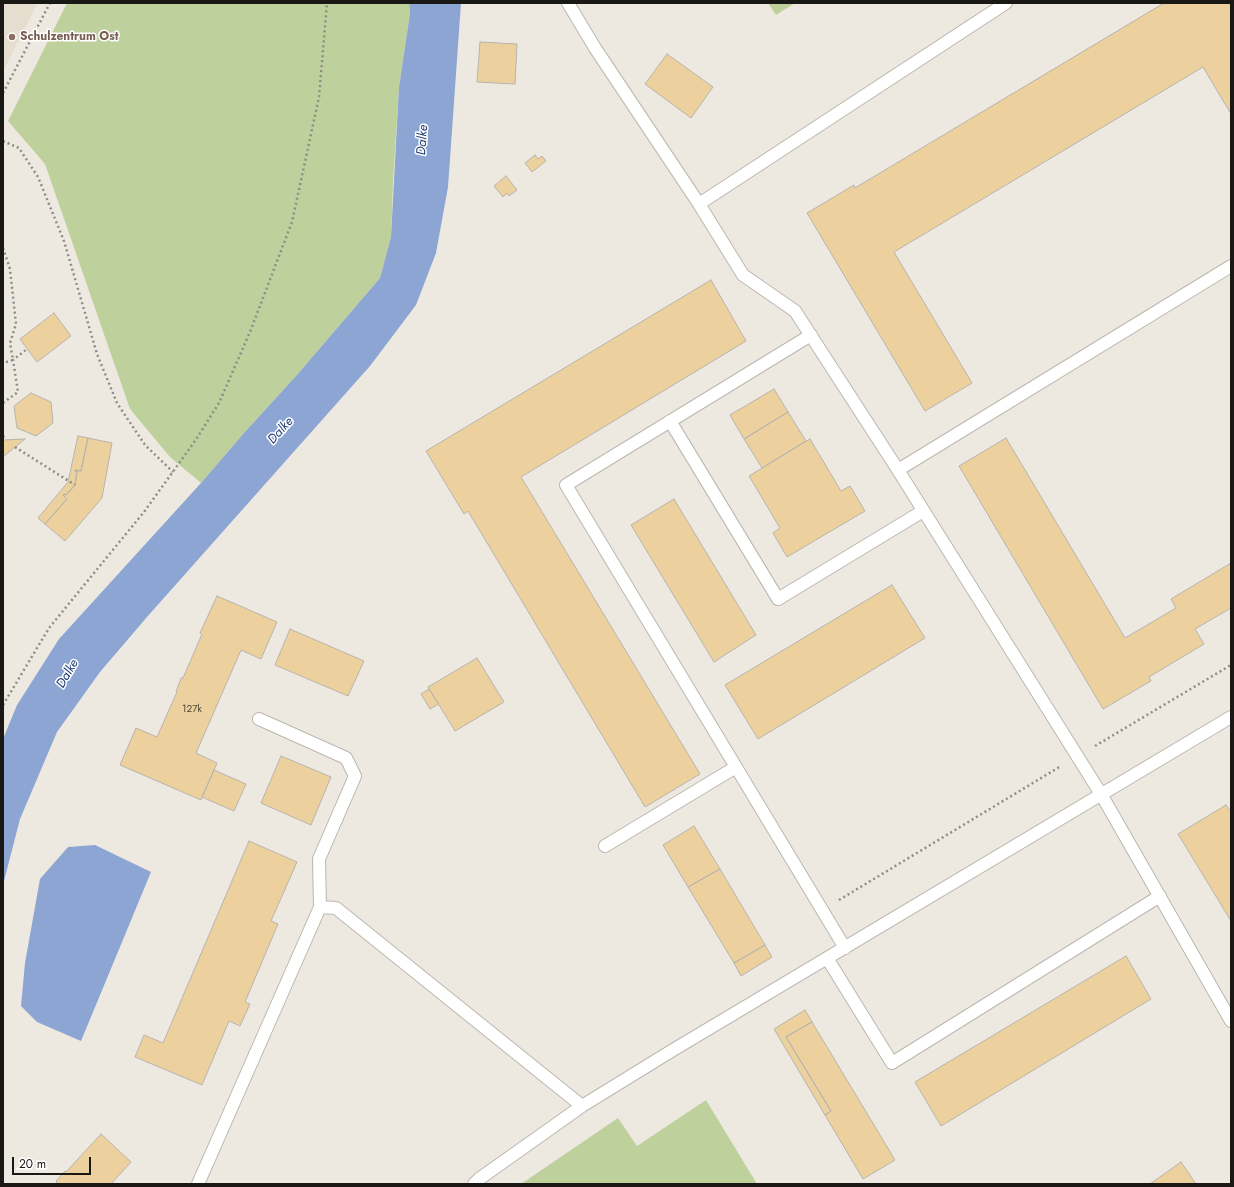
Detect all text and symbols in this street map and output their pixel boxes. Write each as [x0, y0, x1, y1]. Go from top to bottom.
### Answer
place label: Schulzentrum Ost [20, 30, 118, 44]
marker: Schulzentrum Ost [7, 32, 17, 42]
water label: Dalke [414, 124, 432, 156]
water label: Dalke [265, 414, 297, 448]
water label: Dalke [54, 657, 82, 691]
house number: 127k [182, 704, 202, 716]
scale bar [14, 1149, 93, 1175]
text: 20 m [19, 1155, 46, 1173]

